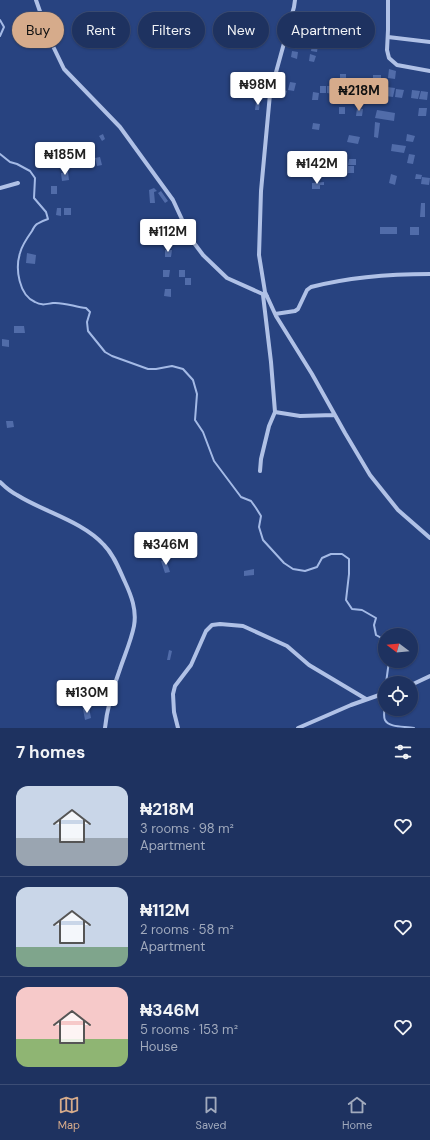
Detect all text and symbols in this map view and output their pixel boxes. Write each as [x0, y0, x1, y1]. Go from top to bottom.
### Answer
chip: Buy [12, 12, 64, 48]
chip: Rent [72, 12, 130, 48]
chip: Filters [138, 12, 205, 48]
chip: New [213, 12, 269, 48]
chip: Apartment [277, 12, 375, 48]
pin: ₦98M [234, 72, 282, 106]
text: ₦98M [239, 76, 277, 93]
pin: ₦218M [331, 78, 387, 112]
text: ₦218M [338, 82, 380, 99]
pin: ₦185M [37, 142, 93, 176]
text: ₦185M [44, 146, 86, 163]
pin: ₦142M [289, 151, 345, 185]
text: ₦142M [296, 155, 338, 172]
pin: ₦112M [140, 219, 196, 253]
text: ₦112M [149, 223, 187, 240]
pin: ₦346M [138, 532, 194, 566]
text: ₦346M [143, 536, 189, 553]
north arrow [378, 628, 418, 668]
map controls [378, 628, 418, 716]
button: locate [378, 676, 418, 716]
pin: ₦130M [59, 680, 115, 714]
text: ₦130M [66, 684, 108, 701]
text: 7 homes [16, 741, 85, 763]
icon: filters [392, 741, 414, 763]
text: ₦218M [140, 798, 194, 820]
icon: home [48, 802, 96, 850]
icon: heart [392, 815, 414, 837]
text: 3 rooms · 98 m² [140, 820, 234, 837]
text: Apartment [140, 837, 205, 854]
text: ₦112M [140, 899, 190, 921]
icon: home [48, 903, 96, 951]
icon: heart [392, 916, 414, 938]
text: 2 rooms · 58 m² [140, 921, 234, 938]
text: Apartment [140, 938, 205, 955]
text: ₦346M [140, 999, 199, 1021]
icon: home [48, 1003, 96, 1051]
icon: heart [392, 1016, 414, 1038]
text: 5 rooms · 153 m² [140, 1021, 238, 1038]
text: House [140, 1038, 178, 1055]
tab: Map [58, 1094, 80, 1132]
tab: Saved [196, 1094, 226, 1132]
tab: Home [342, 1094, 372, 1132]

